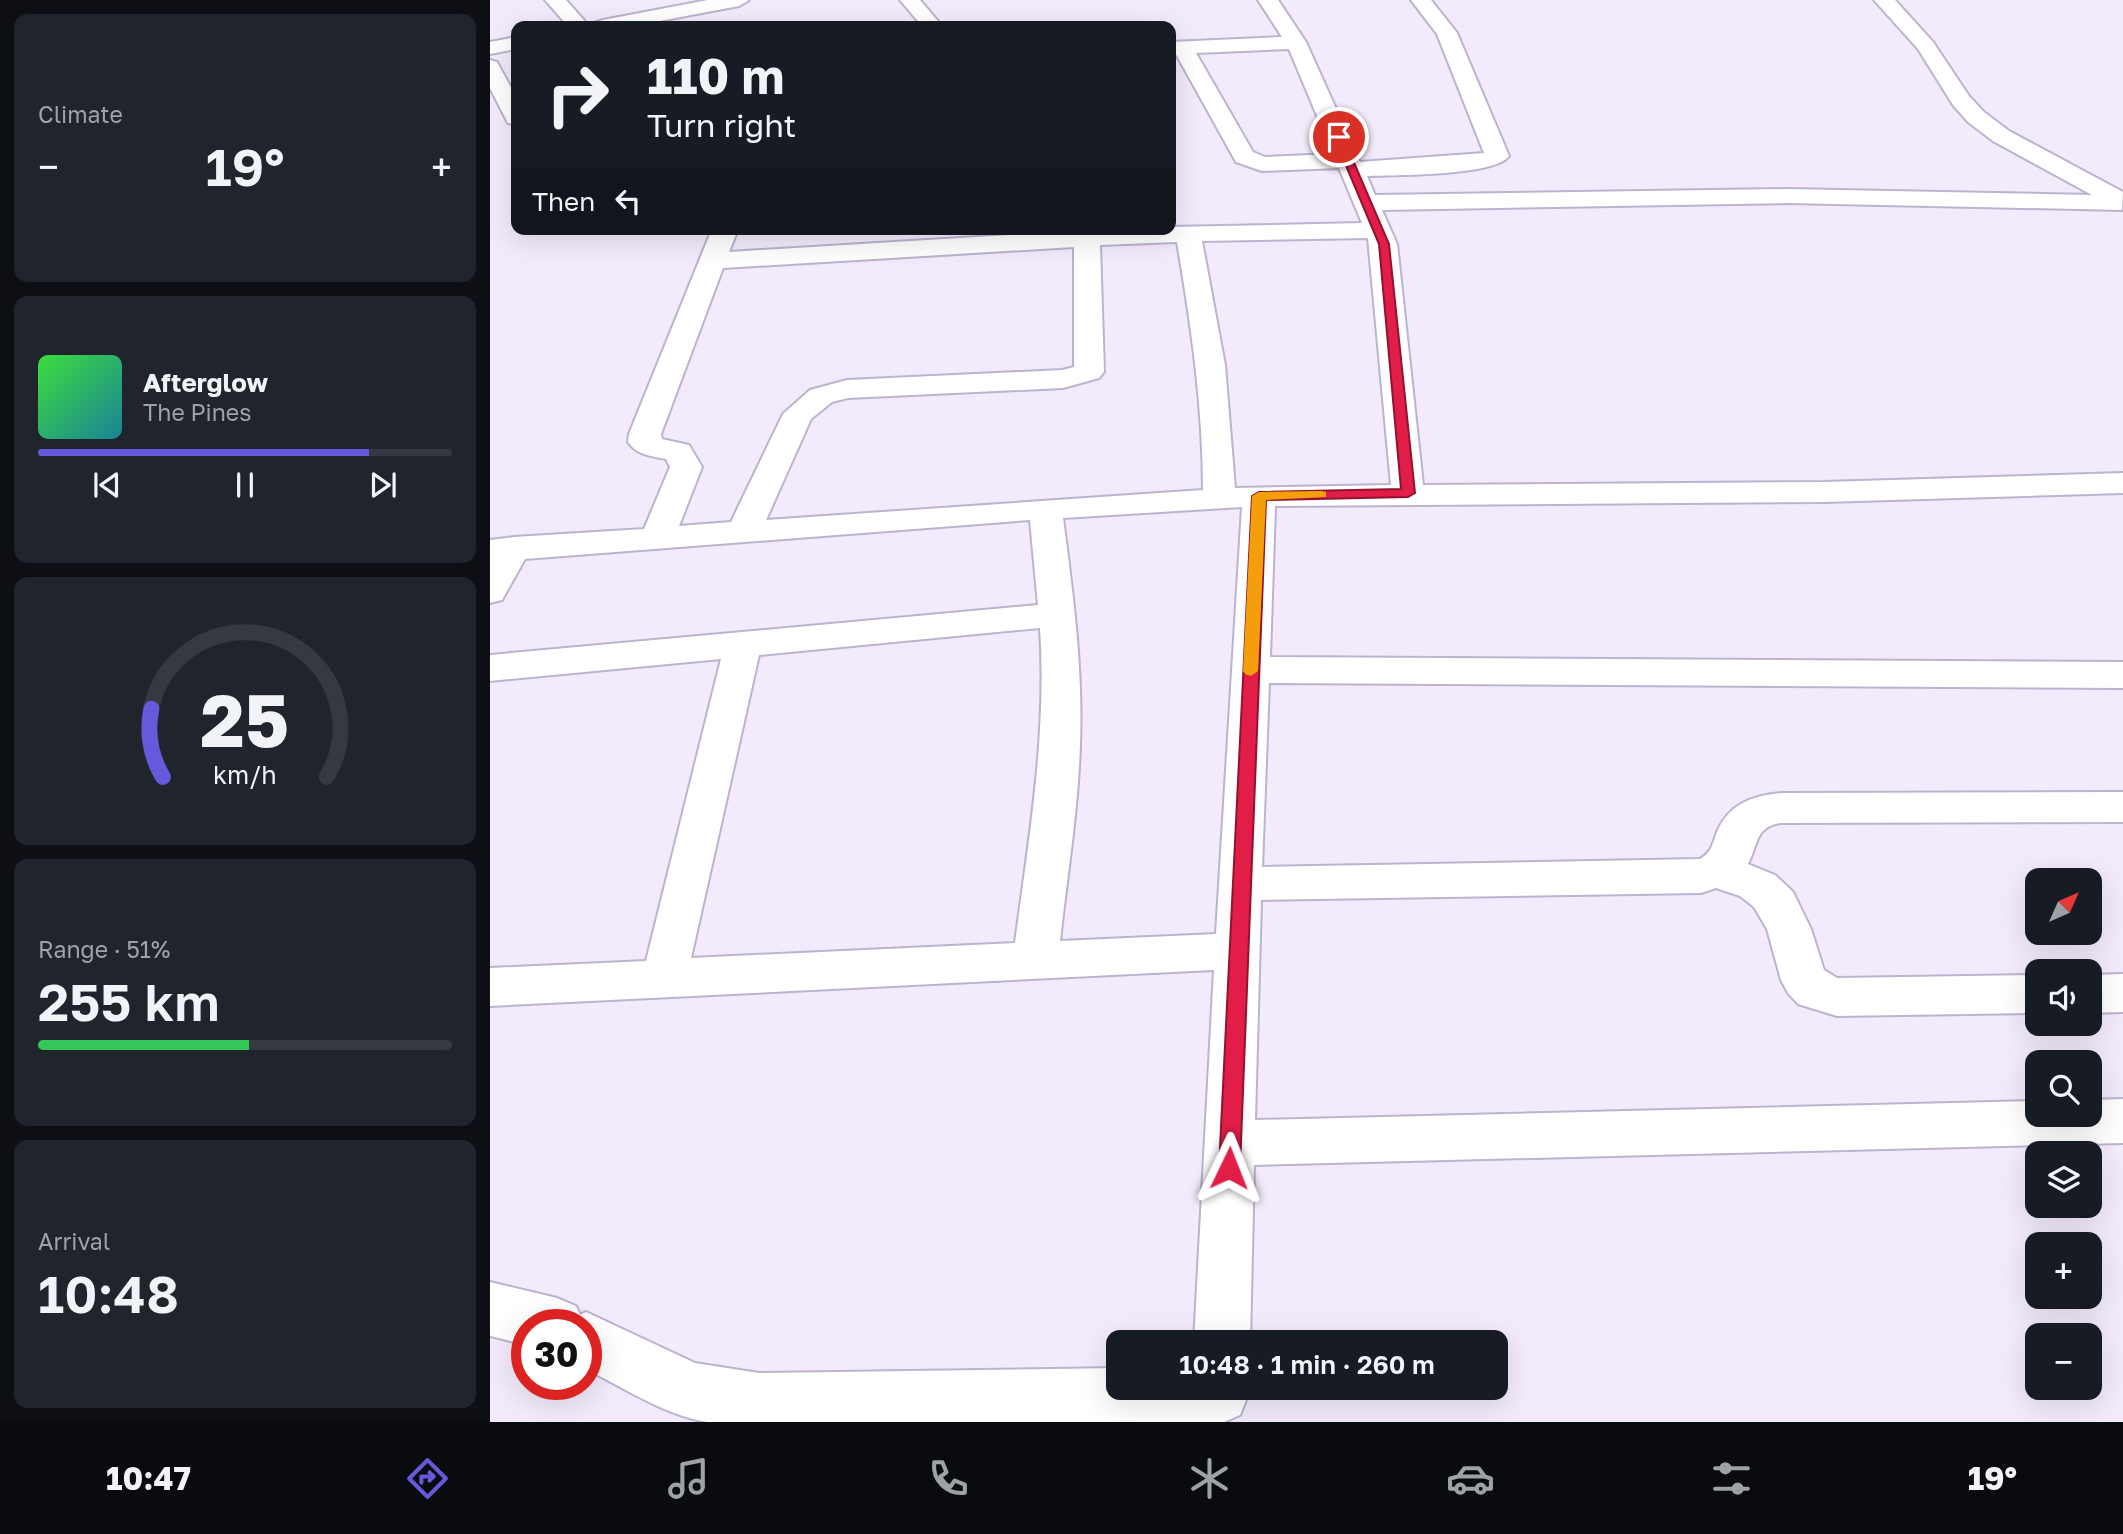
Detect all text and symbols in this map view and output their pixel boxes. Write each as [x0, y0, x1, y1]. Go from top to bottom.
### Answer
text: 110 m [647, 46, 784, 105]
icon: right [532, 49, 623, 140]
text: Climate [38, 100, 123, 128]
text: Turn right [647, 106, 796, 144]
pin [1309, 107, 1369, 167]
icon: arrive [1320, 118, 1358, 156]
text: 19° [206, 135, 284, 197]
text: − [38, 144, 59, 189]
text: + [431, 144, 452, 189]
icon: left [609, 182, 647, 220]
text: Then [532, 186, 595, 217]
text: Afterglow [143, 367, 268, 398]
text: The Pines [143, 398, 251, 426]
icon: previous [88, 466, 126, 504]
icon: pause [226, 466, 264, 504]
icon: next [364, 466, 402, 504]
text: 25 [201, 676, 289, 763]
text: km/h [213, 759, 277, 790]
north arrow [2025, 868, 2102, 945]
map controls [2025, 868, 2102, 1400]
text: Range · 51% [38, 935, 170, 963]
button: sound [2025, 959, 2102, 1036]
text: 255 km [38, 970, 220, 1032]
button: search [2025, 1050, 2102, 1127]
position arrow [1192, 1131, 1266, 1205]
button: layers [2025, 1141, 2102, 1218]
text: Arrival [38, 1227, 110, 1255]
button: + [2025, 1232, 2102, 1309]
text: 10:48 [38, 1262, 179, 1324]
speed limit sign: 30 [511, 1309, 602, 1400]
button: − [2025, 1323, 2102, 1400]
text: 10:48 · 1 min · 260 m [1179, 1349, 1435, 1380]
icon: directions [403, 1454, 452, 1503]
icon: music [664, 1454, 713, 1503]
icon: phone [924, 1454, 973, 1503]
icon: climate [1185, 1454, 1234, 1503]
icon: car [1446, 1454, 1495, 1503]
icon: filters [1707, 1454, 1756, 1503]
text: 10:47 [106, 1459, 191, 1497]
text: 19° [1968, 1459, 2017, 1497]

